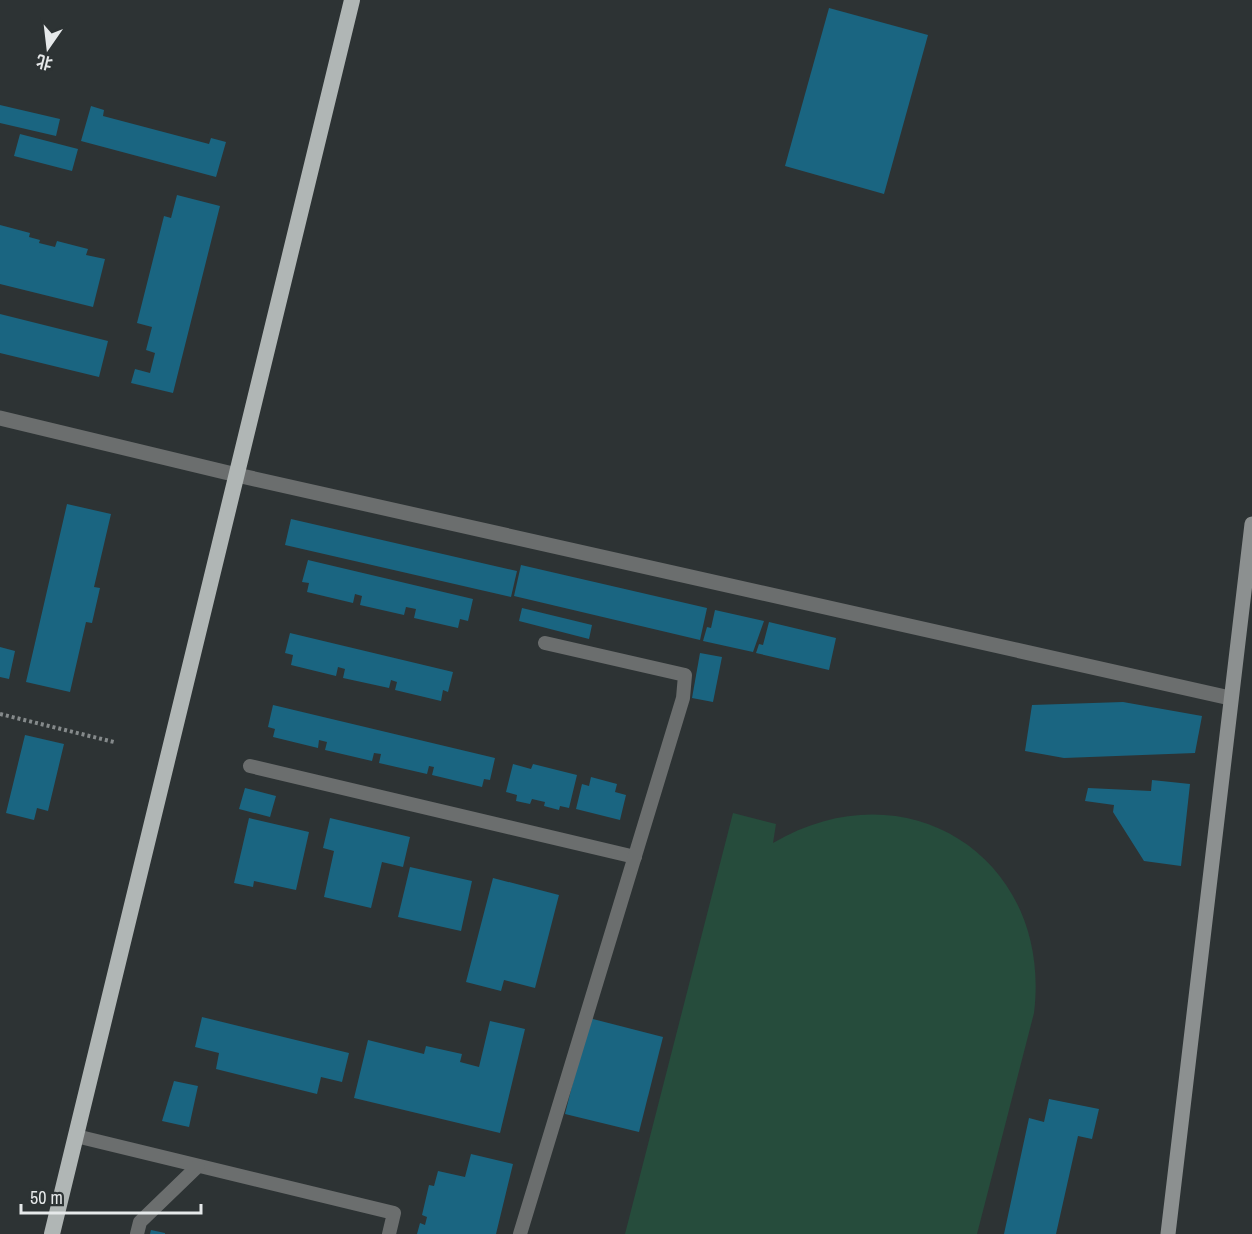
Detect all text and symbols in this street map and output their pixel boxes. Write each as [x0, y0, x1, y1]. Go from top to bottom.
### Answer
north arrow [18, 18, 78, 78]
text: 北 [34, 50, 55, 75]
scale bar [21, 1177, 201, 1215]
text: 50 m [30, 1185, 63, 1210]

